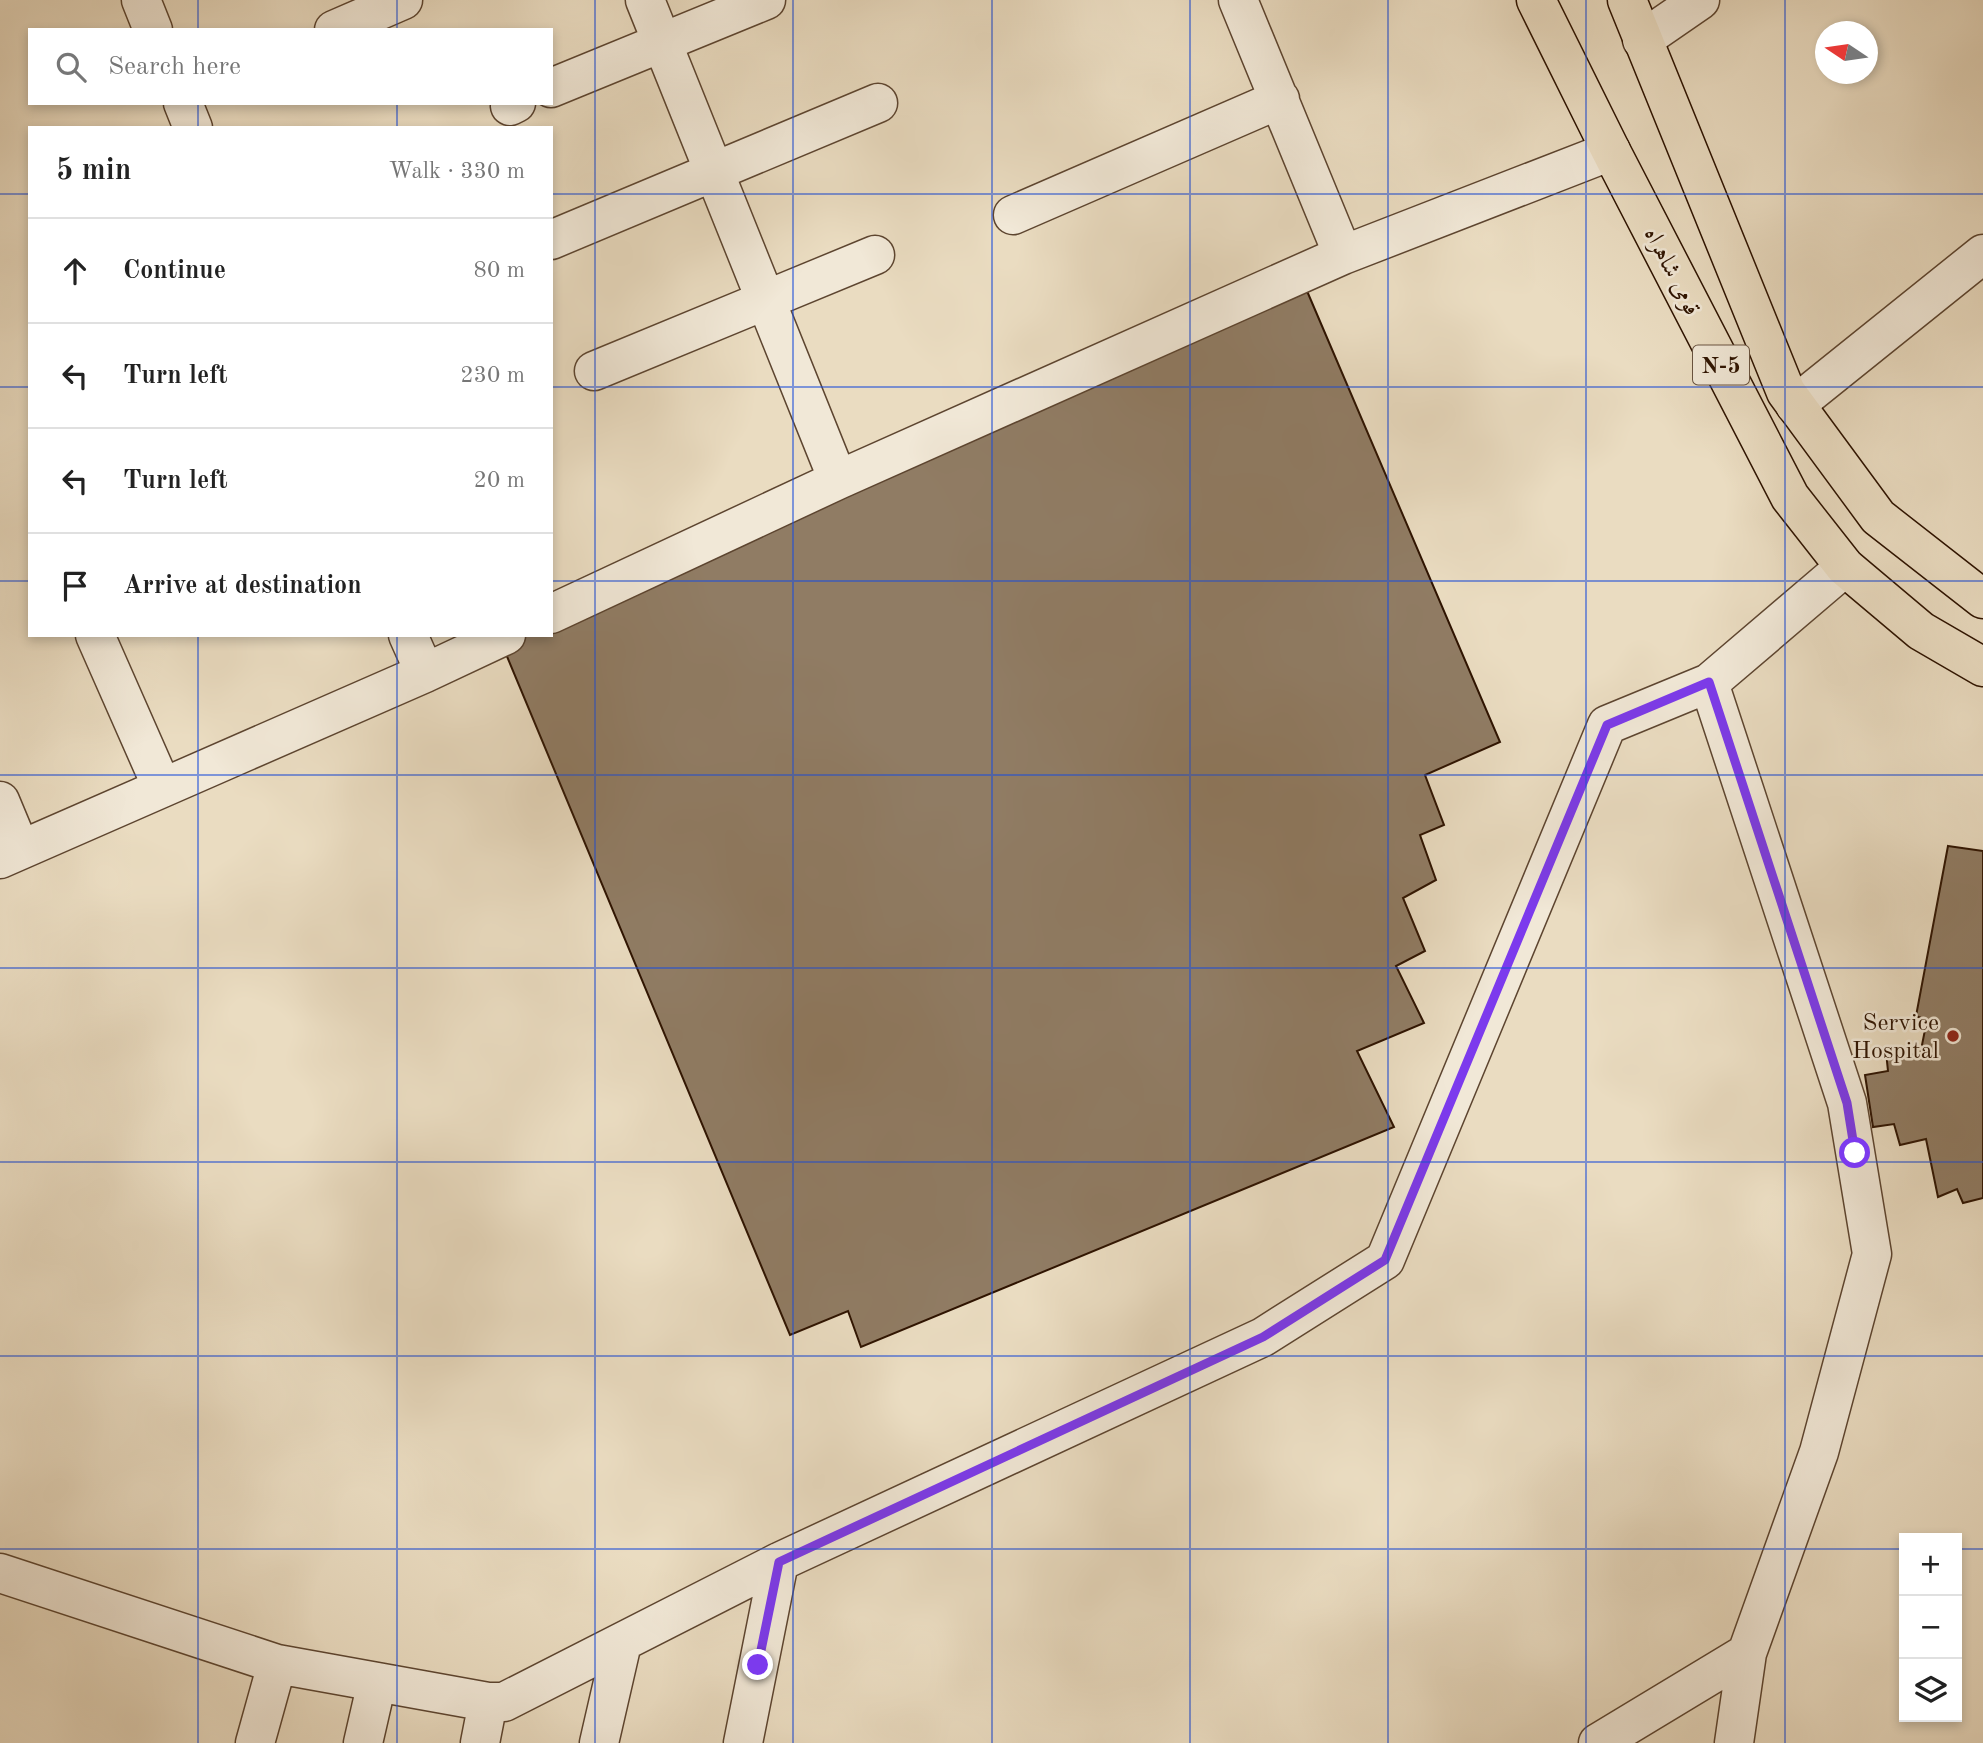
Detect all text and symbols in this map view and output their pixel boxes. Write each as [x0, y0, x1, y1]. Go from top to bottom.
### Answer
north arrow [1815, 21, 1878, 84]
search box [28, 28, 553, 105]
icon: search [52, 48, 90, 86]
text: Search here [108, 54, 241, 80]
text: 5 min [56, 156, 131, 186]
text: Walk · 330 m [389, 160, 525, 183]
street label: قومی شاہراہ [1638, 224, 1703, 320]
icon: ahead [56, 252, 94, 290]
text: Continue [123, 258, 226, 284]
text: 80 m [474, 259, 525, 282]
road number: N-5 [1693, 346, 1749, 384]
icon: left [56, 357, 94, 395]
text: Turn left [123, 363, 228, 389]
text: 230 m [460, 364, 525, 387]
icon: left [56, 462, 94, 500]
text: Turn left [123, 468, 228, 494]
text: 20 m [474, 469, 525, 492]
icon: arrive [56, 567, 94, 605]
text: Arrive at destination [123, 573, 362, 599]
place label: Service Hospital [1852, 1012, 1939, 1064]
marker: Service Hospital [1945, 1028, 1961, 1044]
route start [1839, 1137, 1870, 1168]
map controls [1899, 1533, 1962, 1722]
button: + [1899, 1533, 1962, 1596]
button: − [1899, 1596, 1962, 1659]
route end [742, 1649, 773, 1680]
button: layers [1899, 1659, 1962, 1722]

